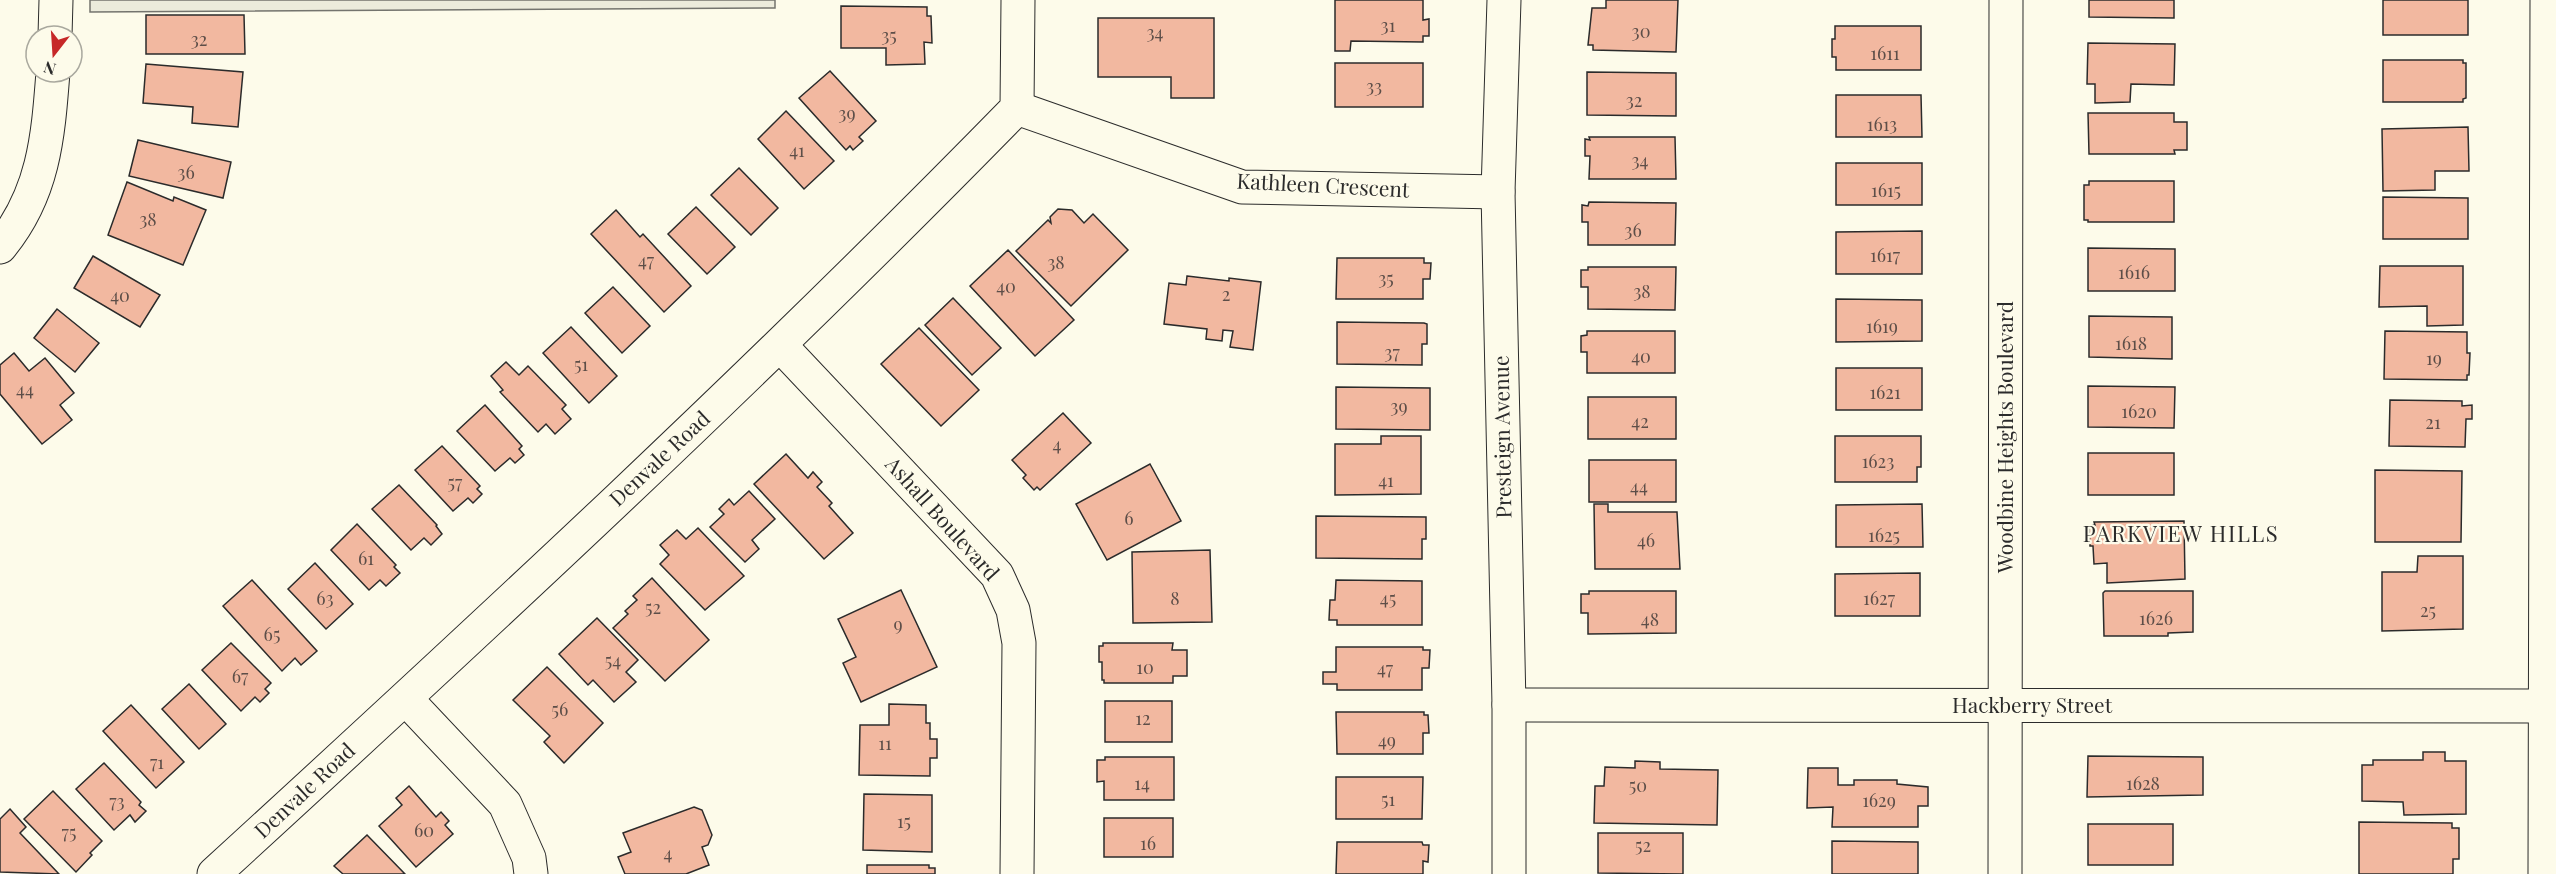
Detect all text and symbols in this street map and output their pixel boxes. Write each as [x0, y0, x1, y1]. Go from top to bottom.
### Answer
house number: 31 [1381, 13, 1396, 37]
house number: 30 [1632, 19, 1650, 43]
house number: 34 [1146, 20, 1164, 44]
house number: 35 [881, 23, 897, 47]
north arrow [24, 24, 84, 84]
house number: 32 [191, 27, 207, 51]
house number: 1611 [1870, 41, 1900, 65]
text: N [40, 57, 58, 81]
house number: 33 [1366, 74, 1382, 98]
house number: 32 [1626, 88, 1642, 112]
house number: 39 [838, 101, 856, 125]
house number: 1613 [1867, 112, 1897, 136]
house number: 41 [789, 138, 805, 162]
house number: 34 [1631, 148, 1649, 172]
house number: 36 [177, 160, 195, 184]
street label: Kathleen Crescent [1236, 165, 1411, 203]
house number: 1615 [1871, 178, 1901, 202]
house number: 38 [139, 207, 157, 231]
house number: 36 [1624, 218, 1642, 242]
house number: 1617 [1870, 243, 1901, 267]
house number: 47 [638, 248, 655, 272]
house number: 38 [1047, 250, 1065, 274]
house number: 1616 [2118, 260, 2150, 284]
house number: 35 [1378, 266, 1394, 290]
house number: 40 [996, 274, 1016, 298]
house number: 38 [1633, 279, 1651, 303]
house number: 2 [1222, 282, 1230, 306]
house number: 40 [110, 283, 130, 307]
street label: Woodbine Heights Boulevard [1990, 301, 2018, 574]
house number: 1619 [1866, 314, 1898, 338]
house number: 1618 [2115, 331, 2147, 355]
house number: 37 [1384, 340, 1400, 364]
house number: 40 [1631, 344, 1651, 368]
house number: 19 [2426, 346, 2442, 370]
house number: 51 [574, 352, 588, 376]
street label: Presteign Avenue [1486, 355, 1516, 519]
house number: 44 [16, 377, 34, 401]
house number: 1621 [1869, 380, 1901, 404]
house number: 39 [1390, 394, 1408, 418]
house number: 1620 [2121, 399, 2157, 423]
street label: Denvale Road [602, 404, 715, 511]
house number: 42 [1631, 409, 1649, 433]
house number: 21 [2425, 410, 2441, 434]
house number: 4 [1053, 432, 1062, 456]
street label: Ashall Boulevard [880, 449, 1007, 586]
house number: 1623 [1862, 449, 1894, 473]
house number: 41 [1378, 468, 1394, 492]
house number: 57 [448, 470, 463, 494]
house number: 44 [1630, 474, 1648, 498]
house number: 6 [1124, 506, 1134, 530]
district label: PARKVIEW HILLS [2083, 518, 2279, 548]
house number: 1625 [1868, 523, 1900, 547]
house number: 46 [1637, 528, 1655, 552]
house number: 61 [358, 546, 374, 570]
house number: 63 [316, 586, 334, 610]
house number: 8 [1170, 586, 1180, 610]
house number: 45 [1380, 586, 1396, 610]
house number: 1627 [1863, 586, 1896, 610]
house number: 52 [645, 595, 661, 619]
house number: 25 [2420, 598, 2436, 622]
house number: 1626 [2139, 606, 2173, 630]
house number: 48 [1641, 607, 1659, 631]
house number: 9 [893, 612, 903, 636]
house number: 65 [264, 622, 280, 646]
house number: 54 [605, 648, 621, 672]
house number: 10 [1136, 655, 1154, 679]
house number: 47 [1377, 656, 1394, 680]
house number: 67 [232, 664, 249, 688]
street label: Hackberry Street [1952, 690, 2113, 718]
house number: 56 [552, 697, 568, 721]
house number: 12 [1135, 706, 1151, 730]
house number: 49 [1378, 728, 1396, 752]
house number: 11 [878, 731, 892, 755]
street label: Denvale Road [247, 736, 360, 843]
house number: 71 [150, 750, 164, 774]
house number: 14 [1134, 771, 1150, 795]
house number: 1628 [2126, 771, 2160, 795]
house number: 50 [1629, 773, 1647, 797]
house number: 51 [1381, 787, 1395, 811]
house number: 1629 [1862, 788, 1896, 812]
house number: 73 [109, 789, 125, 813]
house number: 15 [897, 809, 911, 833]
house number: 60 [414, 818, 434, 842]
house number: 75 [62, 820, 76, 844]
house number: 16 [1140, 831, 1156, 855]
house number: 52 [1635, 833, 1651, 857]
house number: 4 [664, 841, 673, 865]

